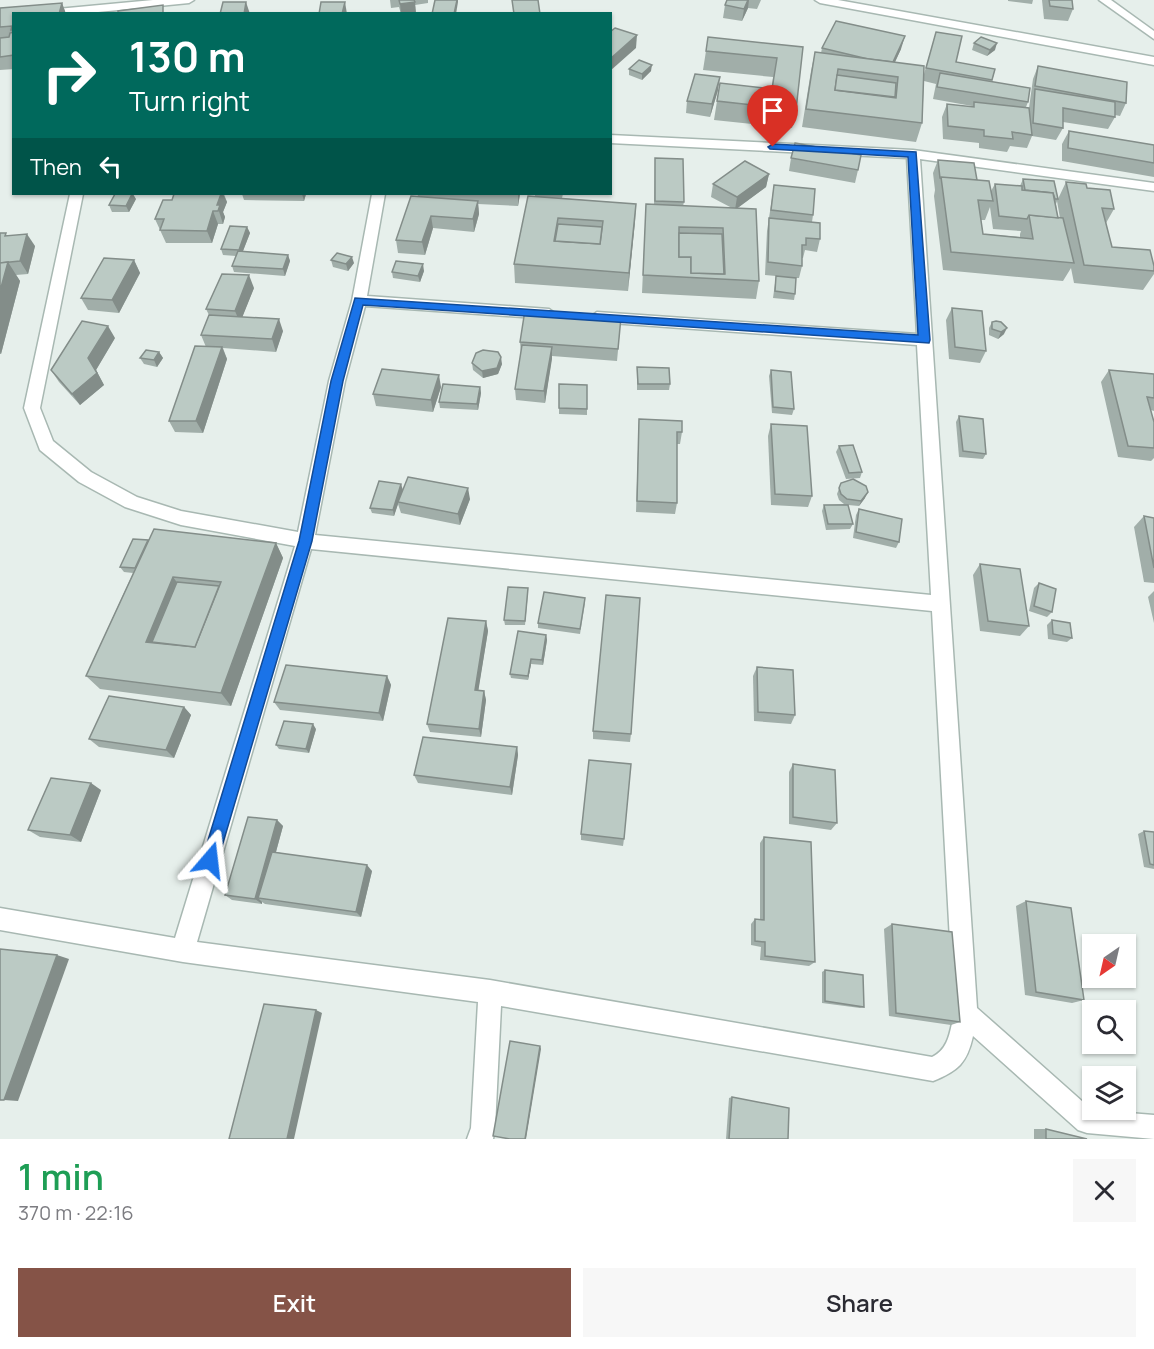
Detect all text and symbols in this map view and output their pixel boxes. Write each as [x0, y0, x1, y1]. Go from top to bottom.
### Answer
text: 130 m [129, 27, 246, 85]
icon: right [30, 36, 108, 114]
text: Turn right [129, 82, 250, 119]
pin [747, 85, 798, 147]
icon: arrive [756, 94, 789, 127]
icon: left [94, 150, 127, 183]
text: Then [30, 152, 82, 182]
position arrow [178, 828, 242, 892]
north arrow [1082, 934, 1136, 988]
map controls [1082, 934, 1136, 1120]
button: search [1082, 1000, 1136, 1054]
button: layers [1082, 1066, 1136, 1120]
text: 1 min [18, 1152, 104, 1201]
button: close [1073, 1159, 1136, 1222]
text: 370 m · 22:16 [18, 1199, 134, 1226]
button: Exit [18, 1268, 571, 1337]
button: Share [583, 1268, 1136, 1337]

